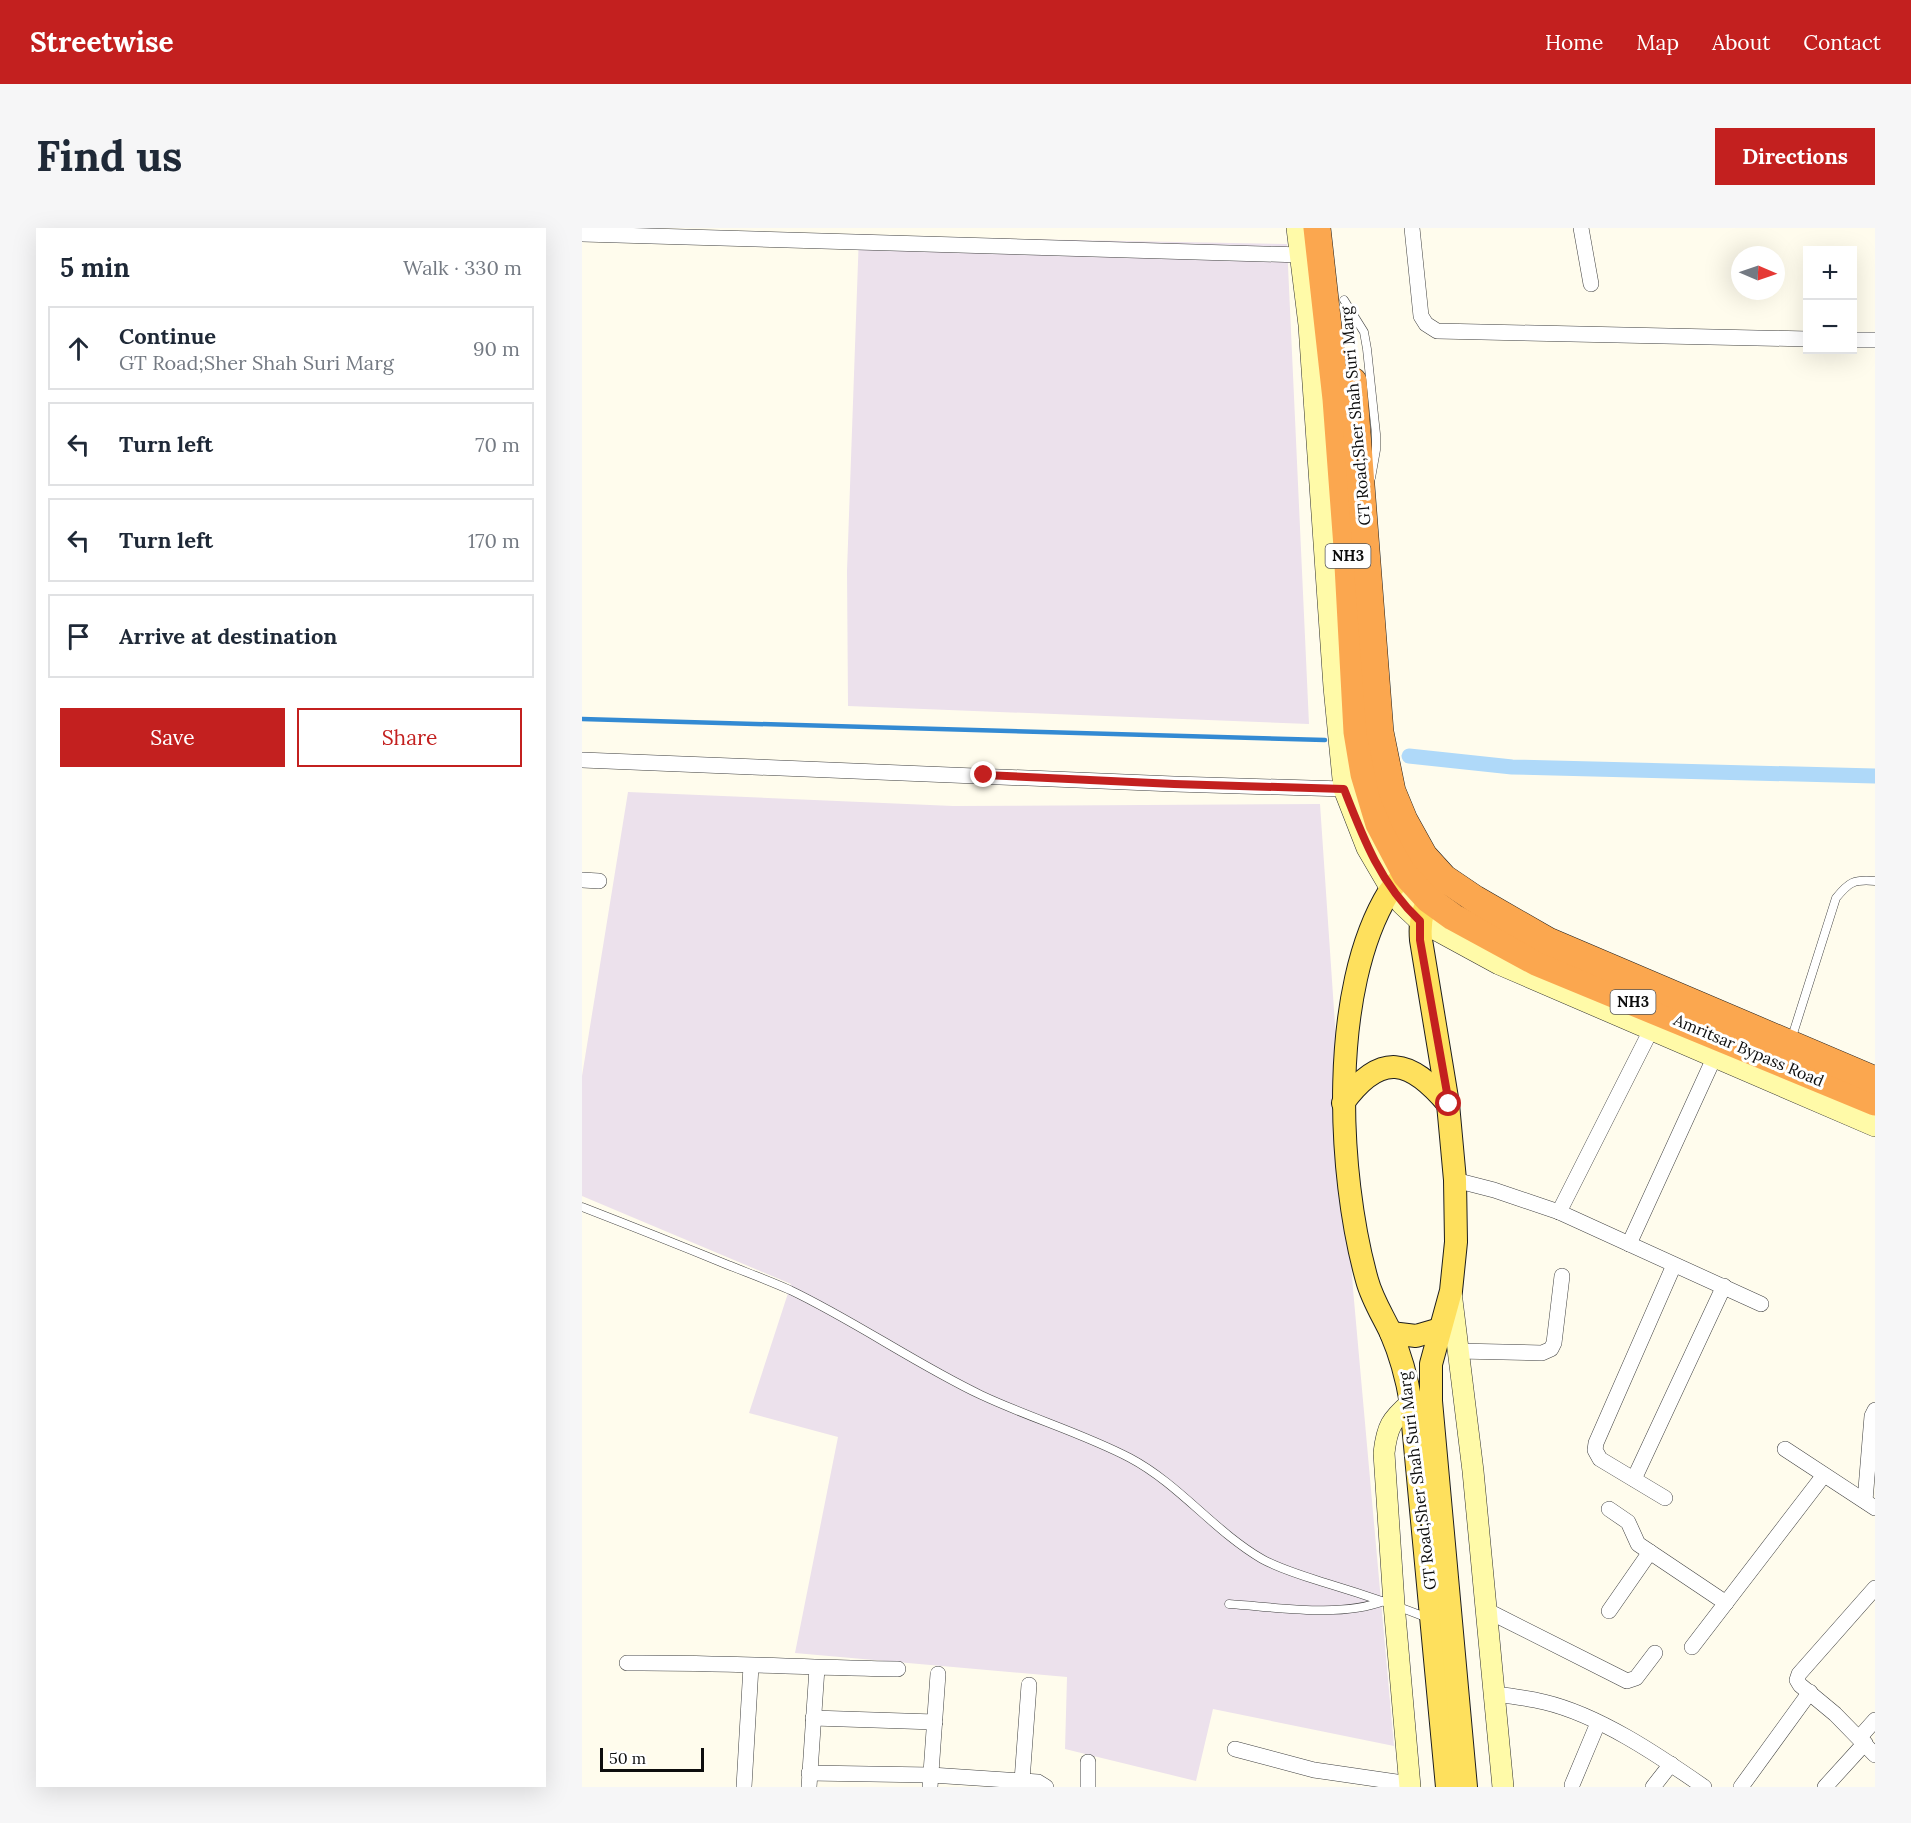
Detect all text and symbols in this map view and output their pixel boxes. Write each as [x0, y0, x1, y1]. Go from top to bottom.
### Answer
text: Streetwise [30, 24, 174, 60]
text: Home [1545, 29, 1603, 56]
text: Map [1636, 29, 1679, 56]
text: About [1712, 29, 1770, 56]
text: Contact [1803, 29, 1881, 56]
button: Directions [1715, 128, 1875, 185]
text: Find us [36, 129, 182, 183]
north arrow [1731, 246, 1785, 300]
map controls [1803, 246, 1857, 354]
button: + [1803, 246, 1857, 300]
text: 5 min [60, 251, 130, 284]
text: Walk · 330 m [403, 255, 522, 280]
button: − [1803, 300, 1857, 354]
street label: GT Road;Sher Shah Suri Marg [1335, 304, 1375, 526]
text: Continue [119, 322, 216, 350]
icon: ahead [62, 332, 95, 365]
text: 90 m [473, 336, 520, 361]
text: GT Road;Sher Shah Suri Marg [119, 350, 394, 375]
icon: left [62, 428, 95, 461]
text: Turn left [119, 430, 213, 458]
text: 70 m [475, 432, 520, 457]
icon: left [62, 524, 95, 557]
text: Turn left [119, 526, 213, 554]
text: 170 m [468, 528, 520, 553]
road number: NH3 [1326, 544, 1371, 568]
icon: arrive [62, 620, 95, 653]
text: Arrive at destination [119, 622, 337, 650]
button: Save [60, 708, 285, 767]
button: Share [297, 708, 522, 767]
route end [970, 761, 996, 787]
road number: NH3 [1610, 990, 1656, 1014]
street label: Amritsar Bypass Road [1670, 1009, 1827, 1091]
route start [1435, 1090, 1461, 1116]
street label: GT Road;Sher Shah Suri Marg [1394, 1370, 1440, 1591]
scale bar [600, 1745, 704, 1772]
text: 50 m [609, 1748, 646, 1768]

